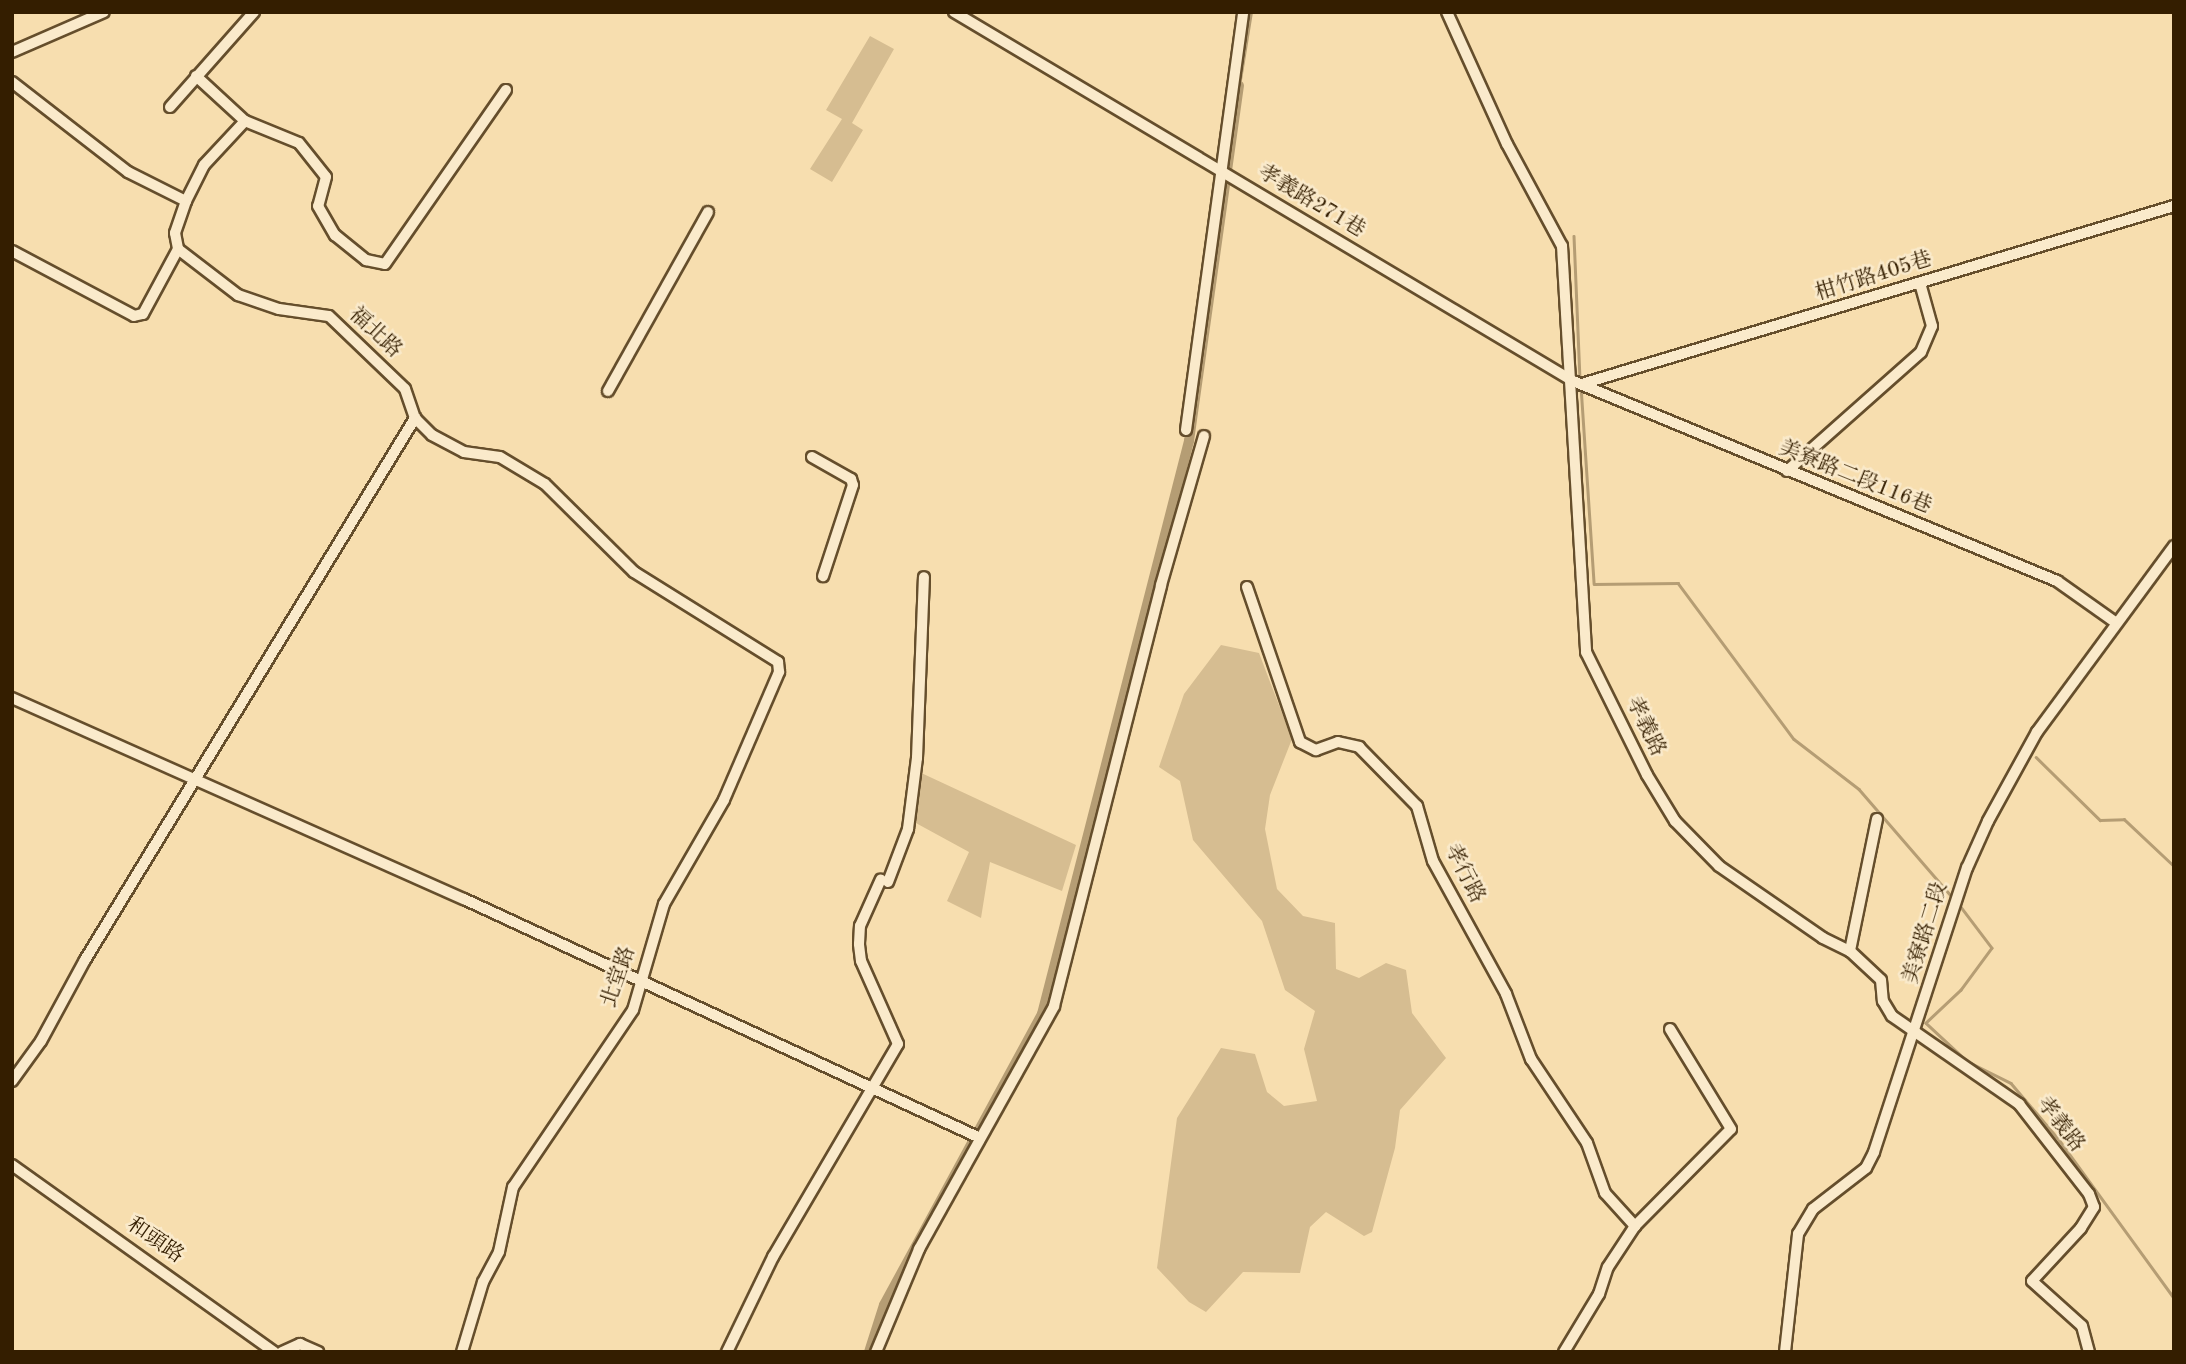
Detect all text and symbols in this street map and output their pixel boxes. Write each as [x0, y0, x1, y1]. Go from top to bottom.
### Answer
street label: 孝義路271巷 [1253, 160, 1369, 244]
street label: 柑竹路405巷 [1813, 247, 1935, 307]
street label: 福北路 [343, 302, 407, 364]
street label: 美寮路二段116巷 [1775, 436, 1935, 520]
street label: 孝義路 [1620, 693, 1670, 761]
street label: 孝行路 [1438, 840, 1490, 908]
street label: 美寮路二段 [1899, 879, 1953, 987]
street label: 北堂路 [597, 943, 641, 1011]
street label: 孝義路 [2031, 1092, 2089, 1158]
street label: 和頭路 [122, 1213, 188, 1269]

